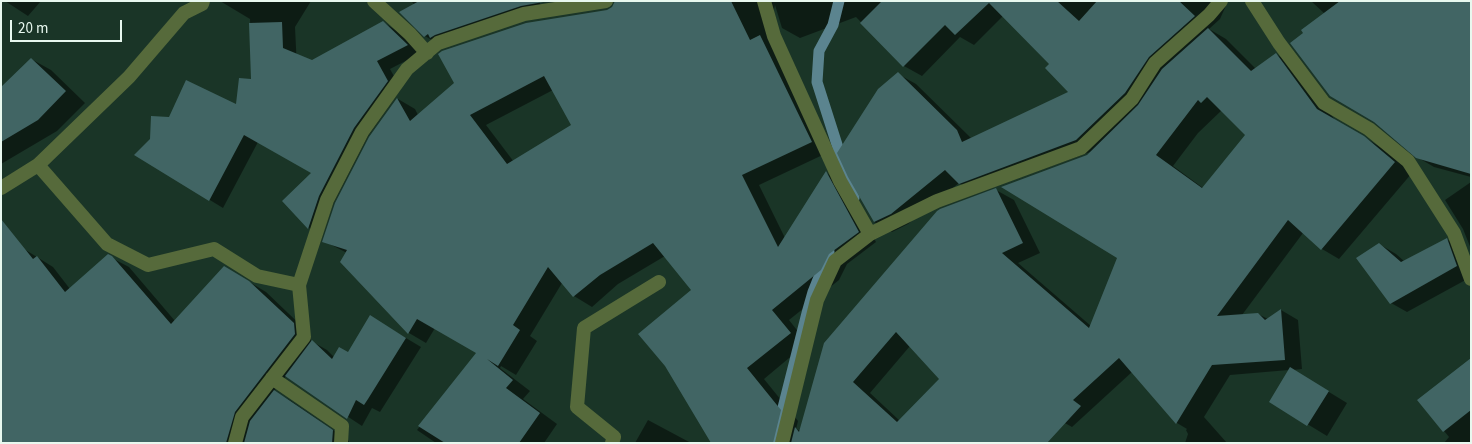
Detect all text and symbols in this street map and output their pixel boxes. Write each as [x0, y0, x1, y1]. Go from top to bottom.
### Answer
scale bar [12, 10, 125, 42]
text: 20 m [18, 18, 48, 39]

